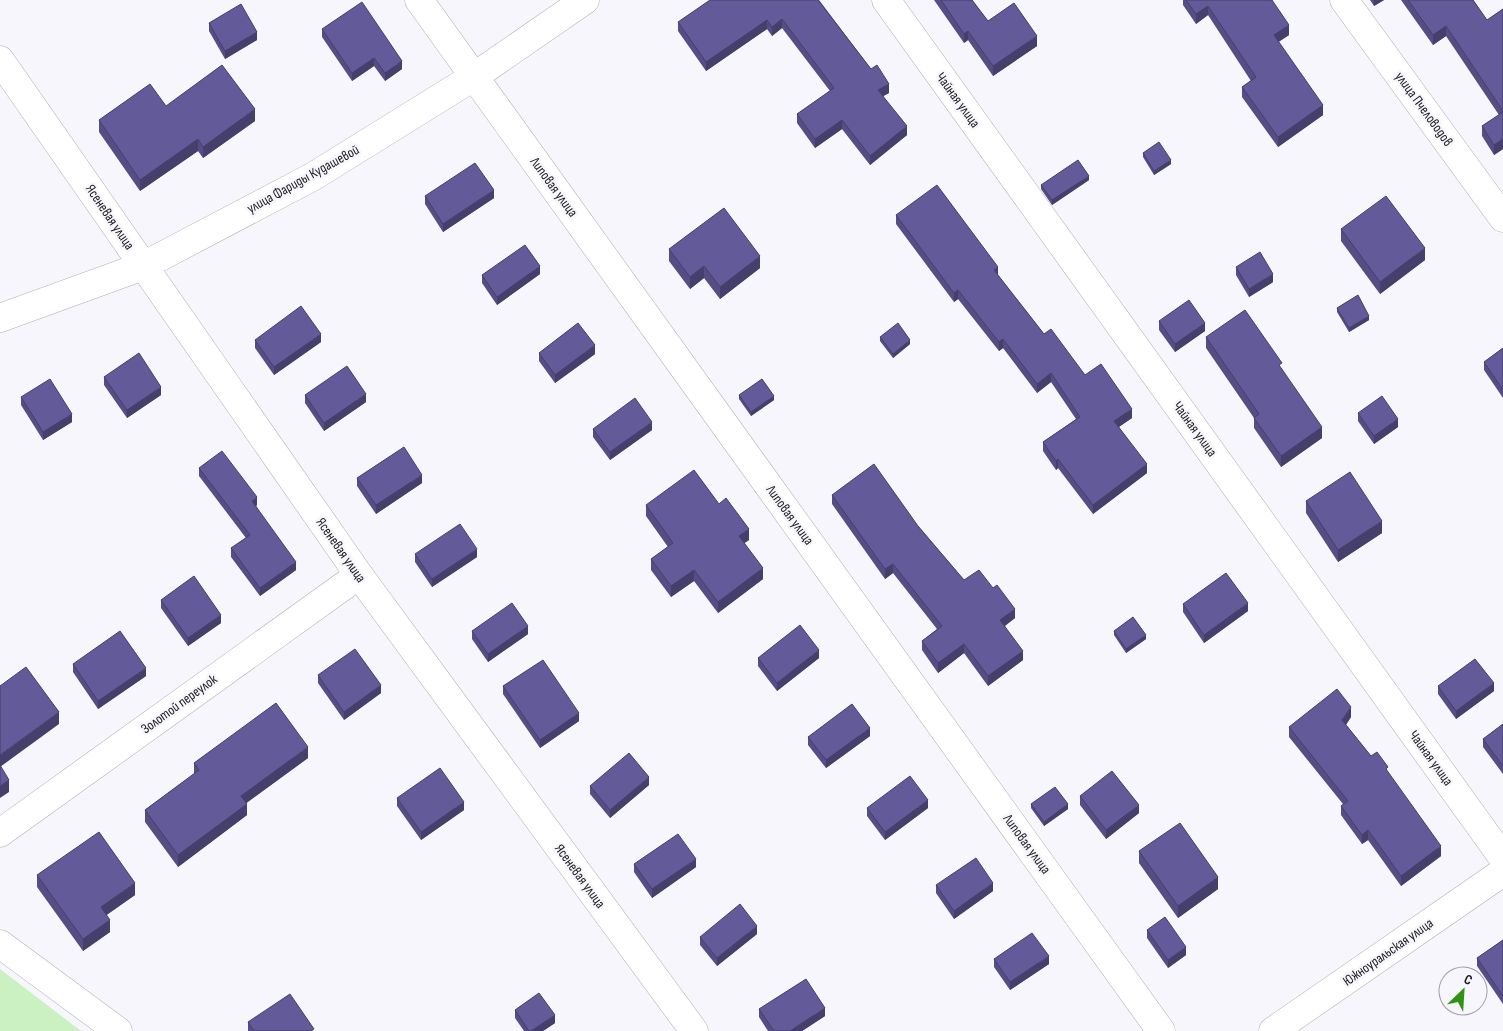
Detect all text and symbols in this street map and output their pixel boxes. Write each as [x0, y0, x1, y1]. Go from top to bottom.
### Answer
street label: Чайная улица [932, 69, 984, 131]
street label: улица Пчеловодов [1391, 69, 1457, 150]
street label: улица Фариды Кудашевой [244, 141, 362, 217]
street label: Липовая улица [526, 153, 581, 220]
street label: Ясеневая улица [82, 181, 138, 253]
street label: Чайная улица [1169, 398, 1221, 460]
street label: Липовая улица [762, 481, 817, 548]
street label: Ясеневая улица [312, 514, 370, 586]
street label: Золотой переулок [138, 670, 221, 737]
street label: Чайная улица [1405, 727, 1457, 789]
street label: Липовая улица [999, 810, 1054, 877]
street label: Ясеневая улица [551, 841, 609, 911]
street label: Южноуральская улица [1340, 915, 1436, 989]
north arrow [1438, 966, 1488, 1016]
text: С [1461, 970, 1475, 989]

